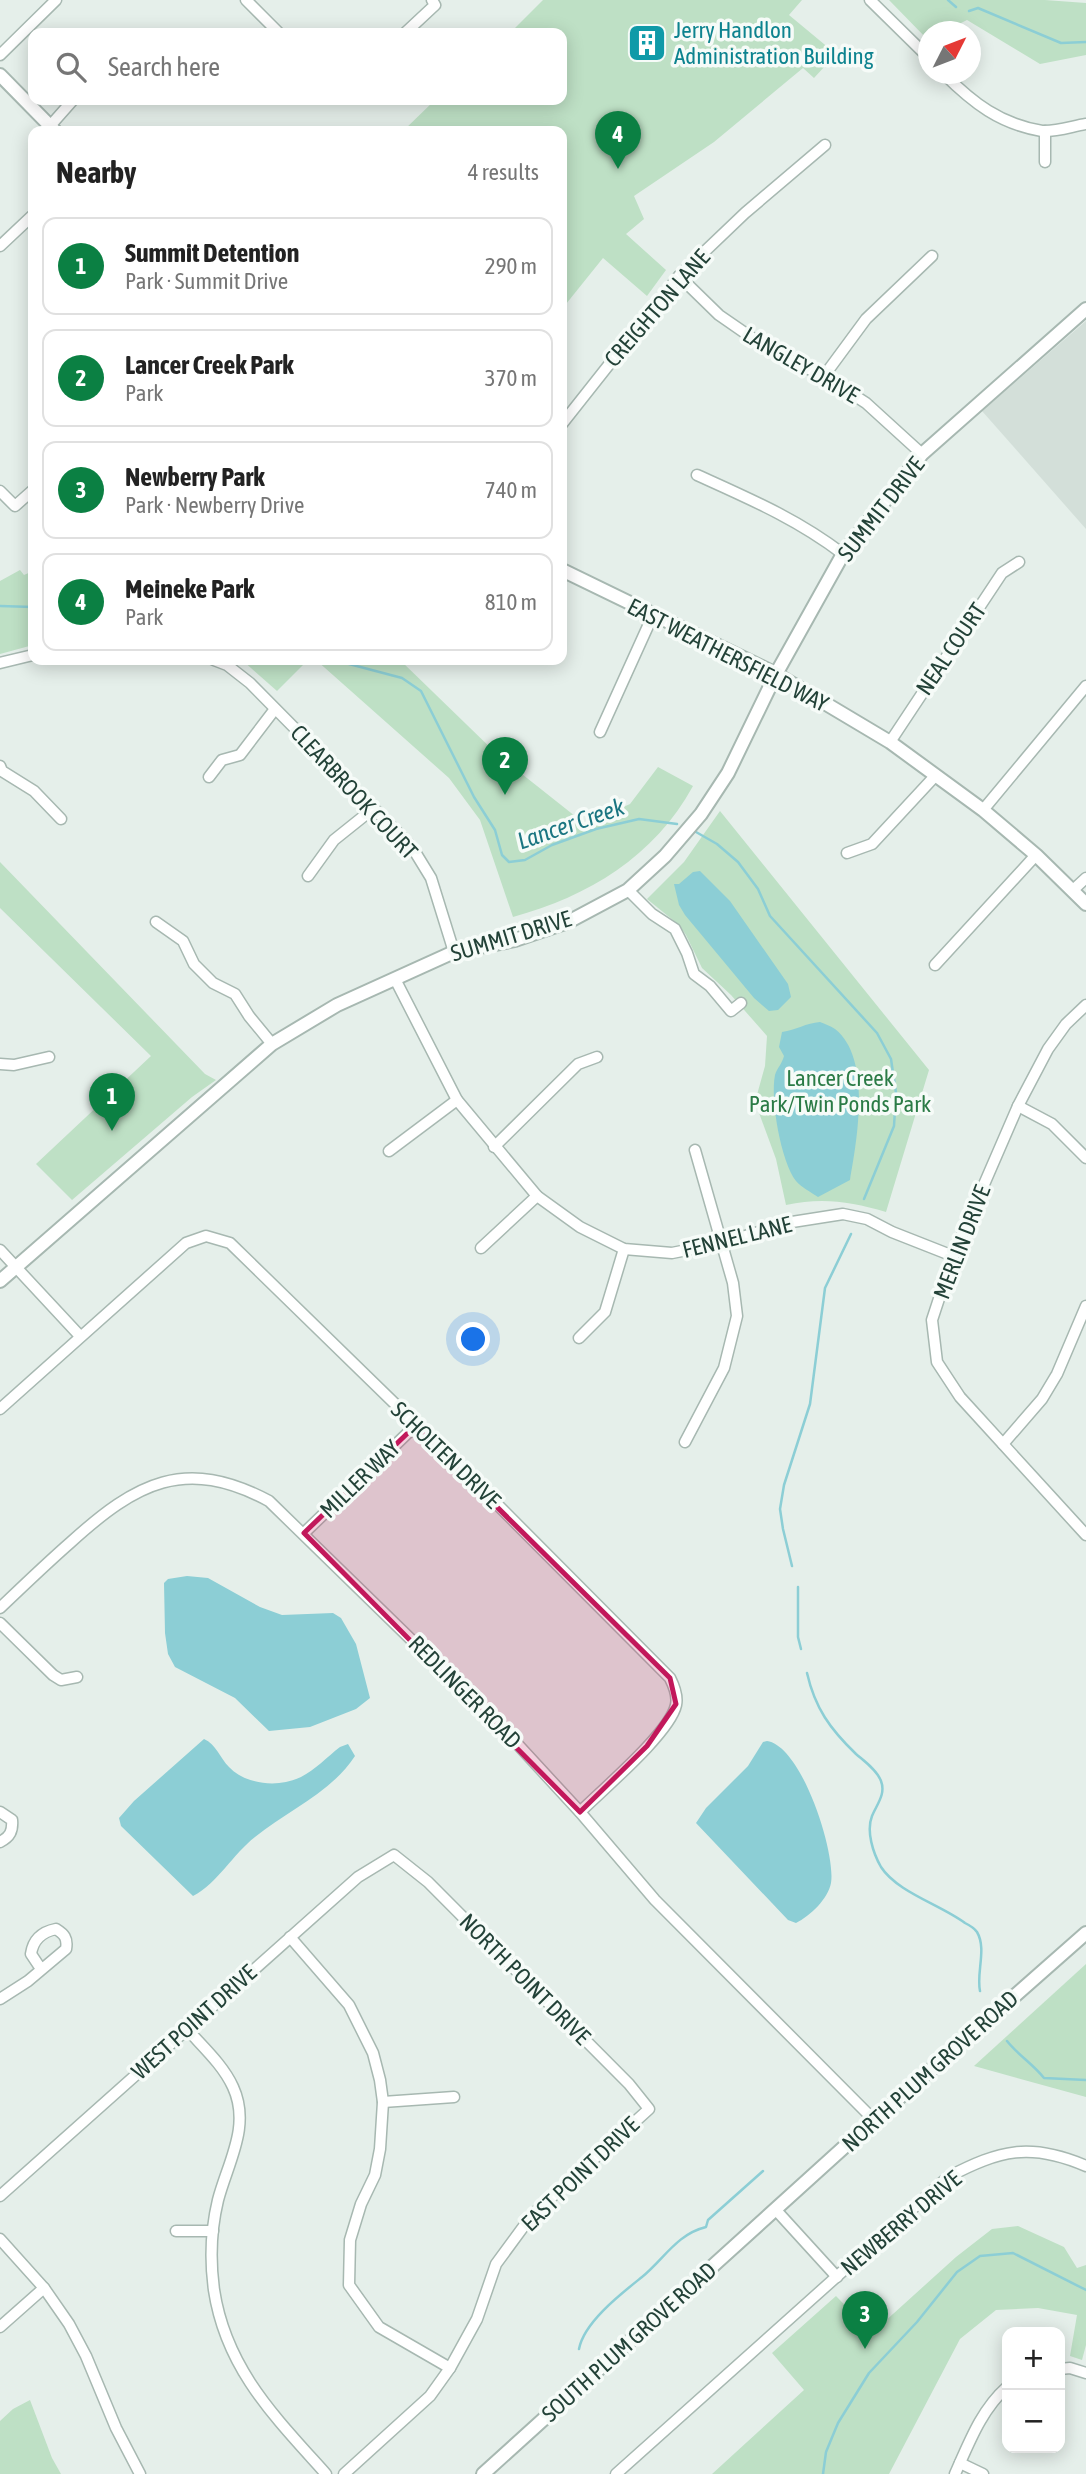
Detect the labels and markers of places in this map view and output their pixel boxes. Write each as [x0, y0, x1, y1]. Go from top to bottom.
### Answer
place label: Jerry Handlon Administration Building [674, 17, 874, 69]
building icon: Jerry Handlon Administration Building [626, 22, 668, 64]
pin: 4 [595, 111, 641, 169]
pin: 2 [482, 737, 528, 795]
pin: 1 [89, 1073, 135, 1131]
pin: 3 [842, 2291, 888, 2349]

